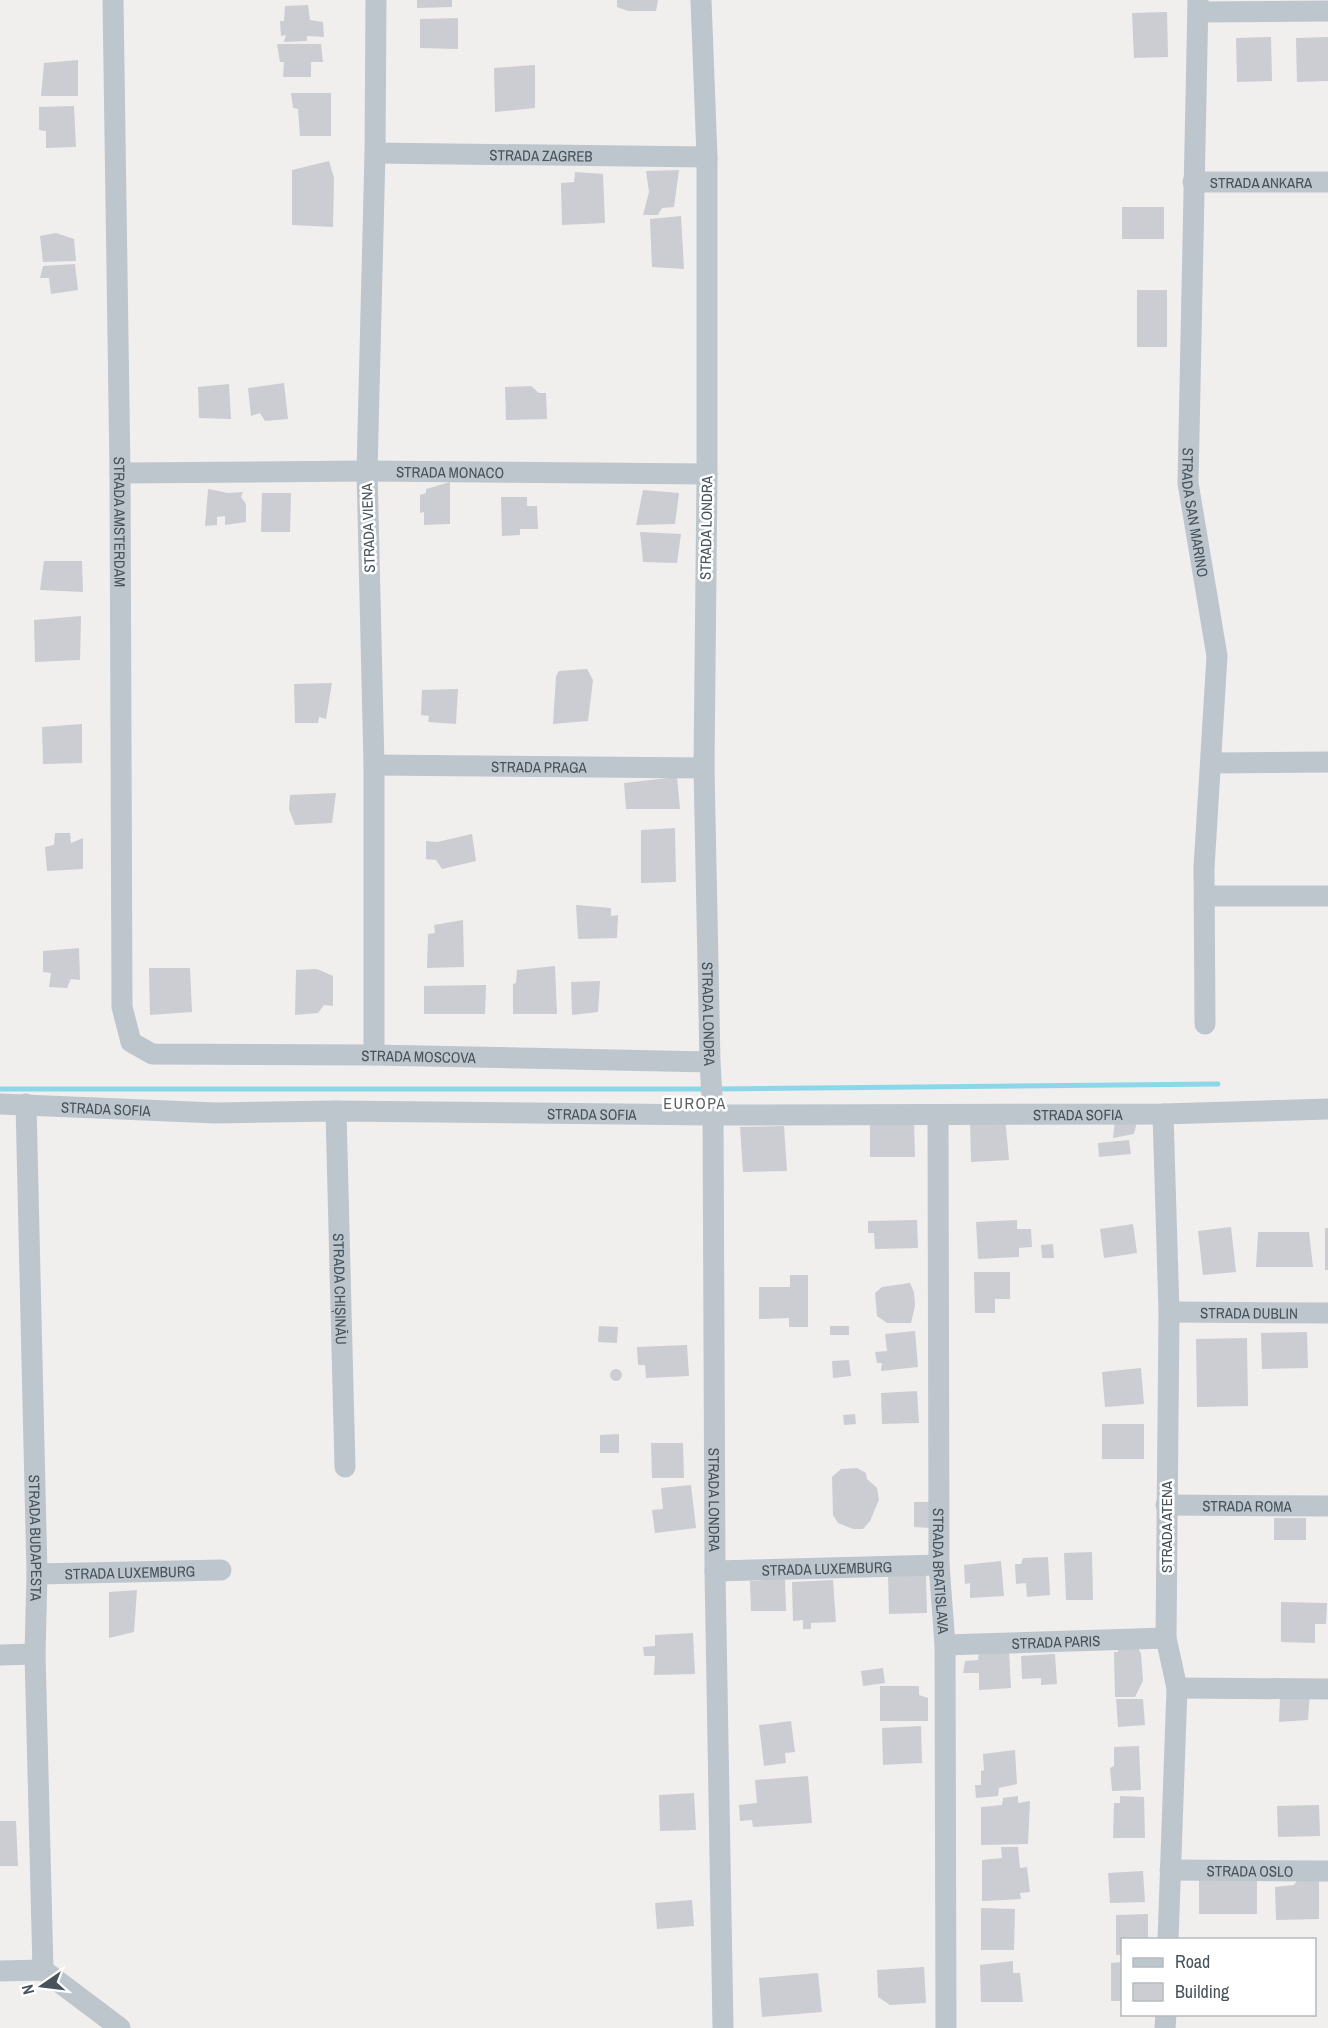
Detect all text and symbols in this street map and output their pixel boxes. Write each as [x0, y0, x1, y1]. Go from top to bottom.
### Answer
street label: STRADA ZAGREB [489, 144, 593, 166]
street label: STRADA ANKARA [1210, 172, 1313, 193]
street label: STRADA SAN MARINO [1177, 447, 1214, 579]
street label: STRADA AMSTERDAM [109, 456, 131, 587]
street label: STRADA MONACO [396, 461, 504, 483]
street label: STRADA LONDRA [695, 475, 717, 580]
street label: STRADA VIENA [356, 482, 380, 573]
street label: STRADA PRAGA [491, 756, 588, 777]
street label: STRADA LONDRA [697, 962, 721, 1067]
street label: STRADA MOSCOVA [361, 1044, 477, 1068]
district label: EUROPA [663, 1092, 727, 1114]
street label: STRADA SOFIA [61, 1096, 152, 1121]
street label: STRADA SOFIA [547, 1103, 637, 1125]
street label: STRADA SOFIA [1033, 1104, 1123, 1125]
street label: STRADA CHIȘINĂU [329, 1233, 352, 1345]
street label: STRADA DUBLIN [1200, 1302, 1298, 1323]
street label: STRADA LONDRA [704, 1448, 725, 1553]
street label: STRADA BUDAPESTA [24, 1474, 48, 1602]
street label: STRADA ATENA [1156, 1480, 1177, 1573]
street label: STRADA ROMA [1202, 1495, 1293, 1516]
street label: STRADA BRATISLAVA [928, 1508, 955, 1635]
street label: STRADA LUXEMBURG [761, 1556, 893, 1580]
street label: STRADA LUXEMBURG [64, 1560, 196, 1584]
street label: STRADA PARIS [1011, 1630, 1101, 1653]
street label: STRADA OSLO [1206, 1860, 1294, 1881]
legend [1121, 1938, 1316, 2016]
text: Road [1175, 1949, 1210, 1974]
north arrow [12, 1956, 72, 2016]
text: Building [1175, 1979, 1230, 2004]
text: N [16, 1982, 39, 1997]

